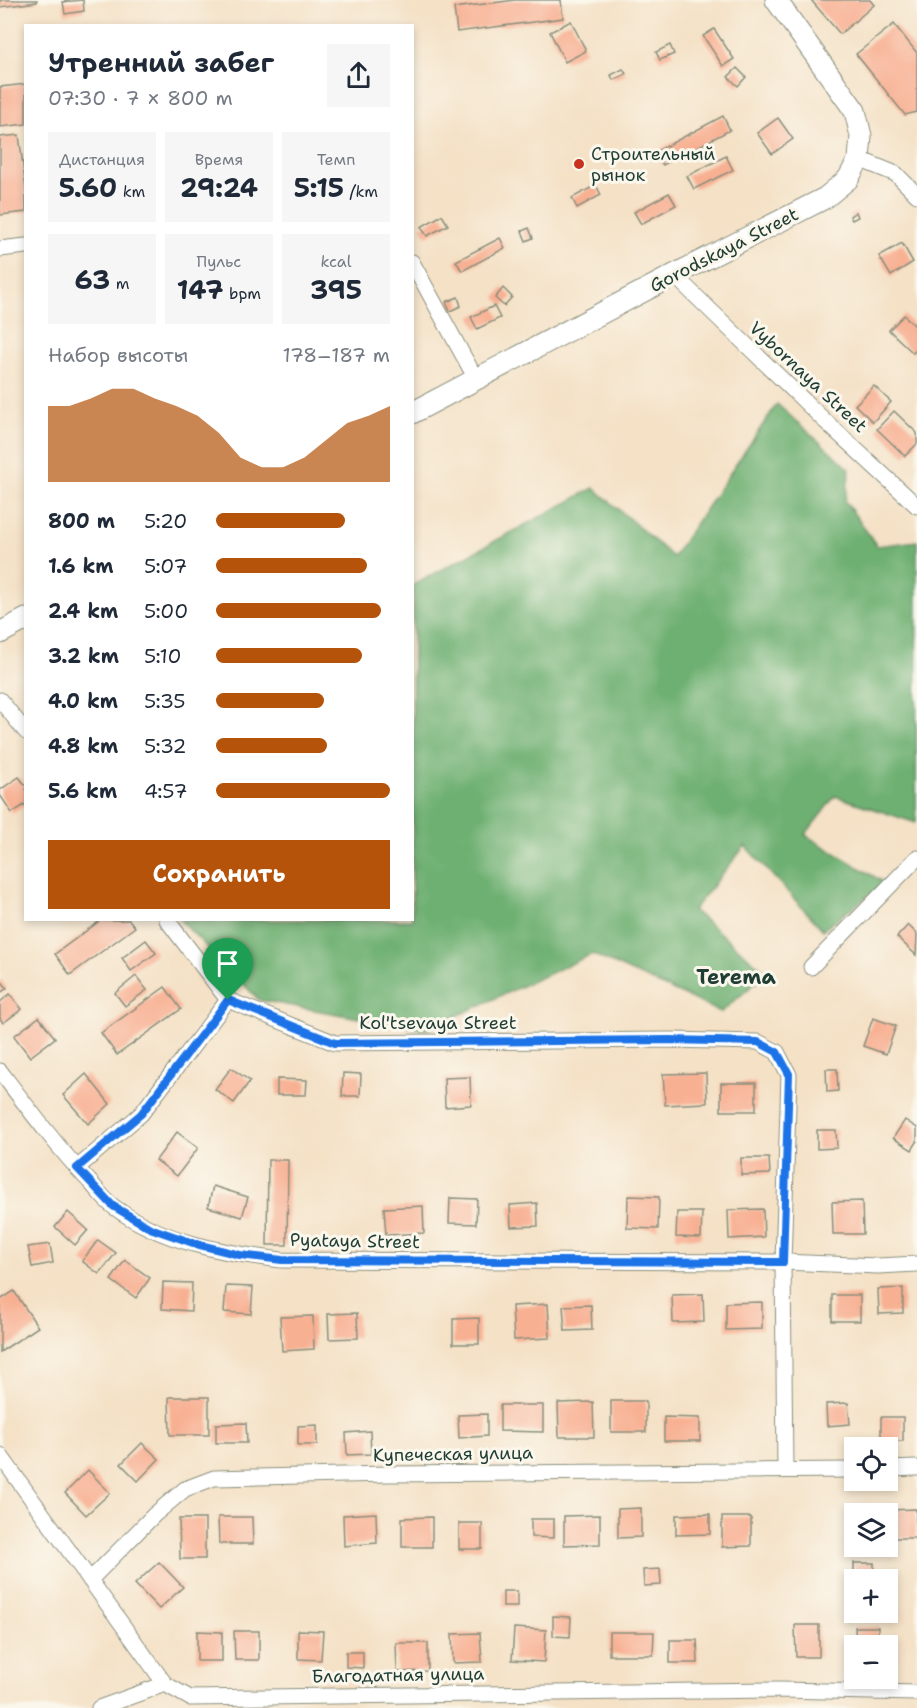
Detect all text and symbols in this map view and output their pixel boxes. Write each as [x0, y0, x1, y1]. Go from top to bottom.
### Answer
text: Утренний забег [48, 44, 274, 81]
button: share [327, 44, 390, 107]
text: 07:30 · 7 × 800 m [48, 85, 233, 111]
place label: Строительный рынок [591, 142, 716, 187]
text: Дистанция [59, 149, 145, 170]
text: Время [195, 149, 243, 170]
text: Темп [317, 149, 355, 170]
marker: Строительный рынок [572, 157, 586, 171]
text: 5.60 [59, 170, 117, 205]
text: 29:24 [180, 170, 258, 205]
text: 5:15 [294, 170, 344, 205]
text: km [117, 181, 145, 202]
text: /km [344, 181, 378, 202]
street label: Gorodskaya Street [646, 202, 803, 298]
text: Пульс [197, 251, 241, 272]
text: kcal [320, 251, 352, 272]
text: 63 [75, 262, 110, 297]
text: 147 [177, 272, 223, 307]
text: 395 [310, 272, 362, 307]
text: m [110, 273, 129, 294]
text: bpm [223, 283, 261, 304]
street label: Vybornaya Street [744, 316, 872, 438]
text: Набор высоты [48, 342, 188, 368]
text: 178–187 m [283, 342, 390, 368]
text: 800 m [48, 508, 115, 534]
text: 5:20 [144, 508, 187, 534]
text: 1.6 km [48, 553, 114, 579]
text: 5:07 [144, 553, 187, 579]
text: 2.4 km [48, 598, 118, 624]
text: 5:00 [144, 598, 188, 624]
text: 3.2 km [48, 643, 119, 669]
text: 5:10 [144, 643, 181, 669]
text: 4.0 km [48, 688, 118, 714]
text: 5:35 [144, 688, 186, 714]
text: 4.8 km [48, 733, 118, 759]
text: 5:32 [144, 733, 187, 759]
text: 5.6 km [48, 778, 117, 804]
text: 4:57 [144, 778, 187, 804]
button: Сохранить [48, 840, 390, 909]
pin [202, 938, 253, 1000]
icon: arrive [211, 947, 244, 980]
district label: Terema [696, 963, 776, 991]
street label: Kol'tsevaya Street [359, 1011, 517, 1035]
street label: Pyataya Street [290, 1228, 420, 1254]
map controls [844, 1437, 898, 1689]
button: locate [844, 1437, 898, 1491]
street label: Купеческая улица [373, 1441, 533, 1467]
button: layers [844, 1503, 898, 1557]
button: + [844, 1569, 898, 1623]
button: − [844, 1635, 898, 1689]
street label: Благодатная улица [311, 1661, 485, 1689]

